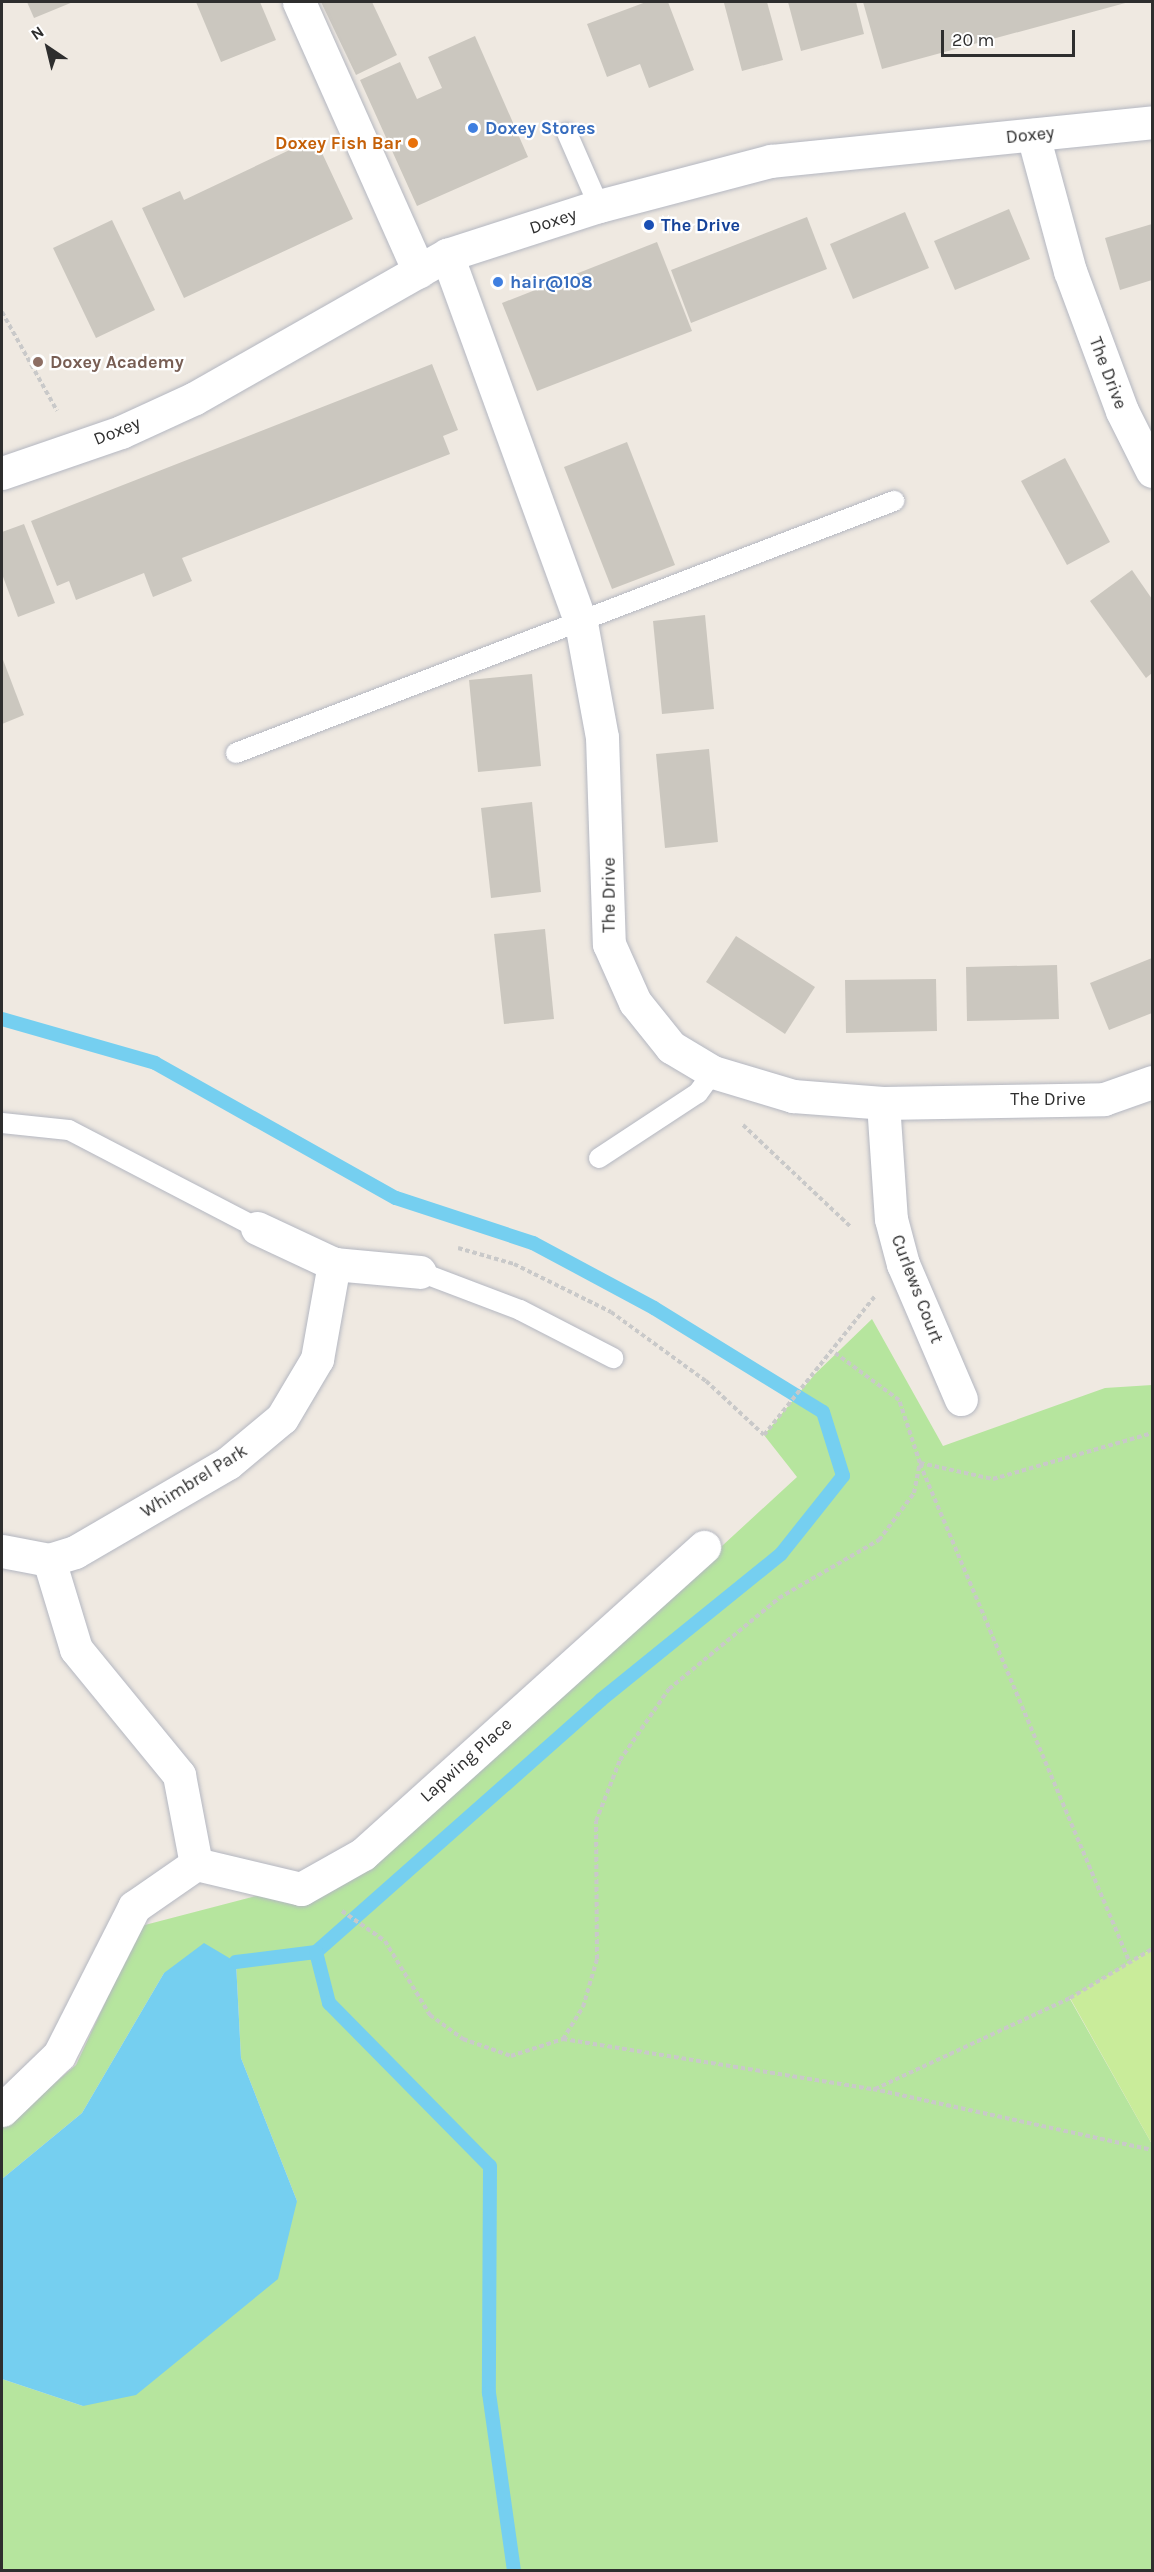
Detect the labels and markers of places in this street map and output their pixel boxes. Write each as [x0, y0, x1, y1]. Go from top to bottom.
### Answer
place label: Doxey Stores [485, 117, 596, 139]
marker: Doxey Stores [466, 121, 480, 135]
place label: Doxey Fish Bar [275, 132, 401, 154]
marker: Doxey Fish Bar [406, 136, 420, 150]
place label: The Drive [661, 214, 740, 236]
marker: The Drive [642, 218, 656, 232]
place label: hair@108 [510, 271, 593, 293]
marker: hair@108 [491, 275, 505, 289]
place label: Doxey Academy [50, 351, 184, 373]
marker: Doxey Academy [31, 355, 45, 369]

